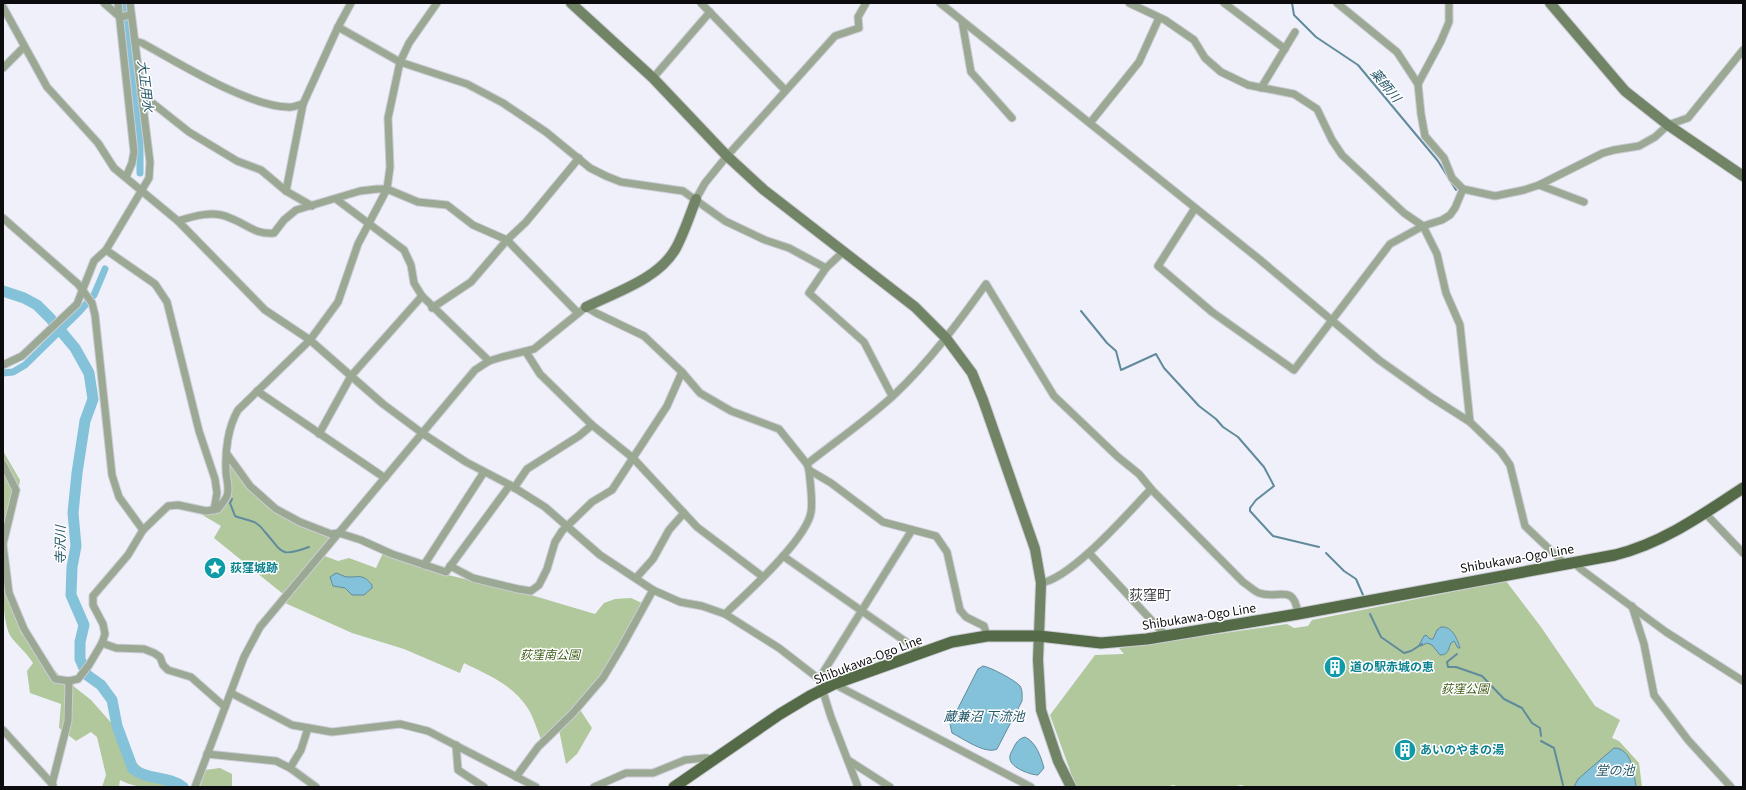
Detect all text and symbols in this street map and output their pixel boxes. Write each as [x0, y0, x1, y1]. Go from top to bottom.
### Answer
water label: 大正用水 [134, 59, 159, 115]
water label: 薬師川 [1367, 64, 1407, 107]
water label: 寺沢川 [50, 524, 69, 565]
street label: Shibukawa-Ogo Line [1459, 539, 1575, 576]
place icon: 荻窪城跡 [202, 555, 228, 581]
place label: 荻窪城跡 [230, 558, 278, 575]
district label: 荻窪町 [1129, 584, 1171, 604]
street label: Shibukawa-Ogo Line [1141, 598, 1257, 633]
street label: Shibukawa-Ogo Line [811, 630, 925, 687]
park label: 荻窪南公園 [520, 645, 582, 662]
building icon: 道の駅赤城の恵 [1322, 654, 1348, 680]
place label: 道の駅赤城の恵 [1350, 657, 1434, 674]
park label: 荻窪公園 [1441, 679, 1491, 696]
water label: 蔵兼沼 下流池 [944, 706, 1026, 725]
building icon: あいのやまの湯 [1392, 737, 1418, 763]
place label: あいのやまの湯 [1420, 740, 1504, 757]
water label: 堂の池 [1595, 760, 1636, 779]

